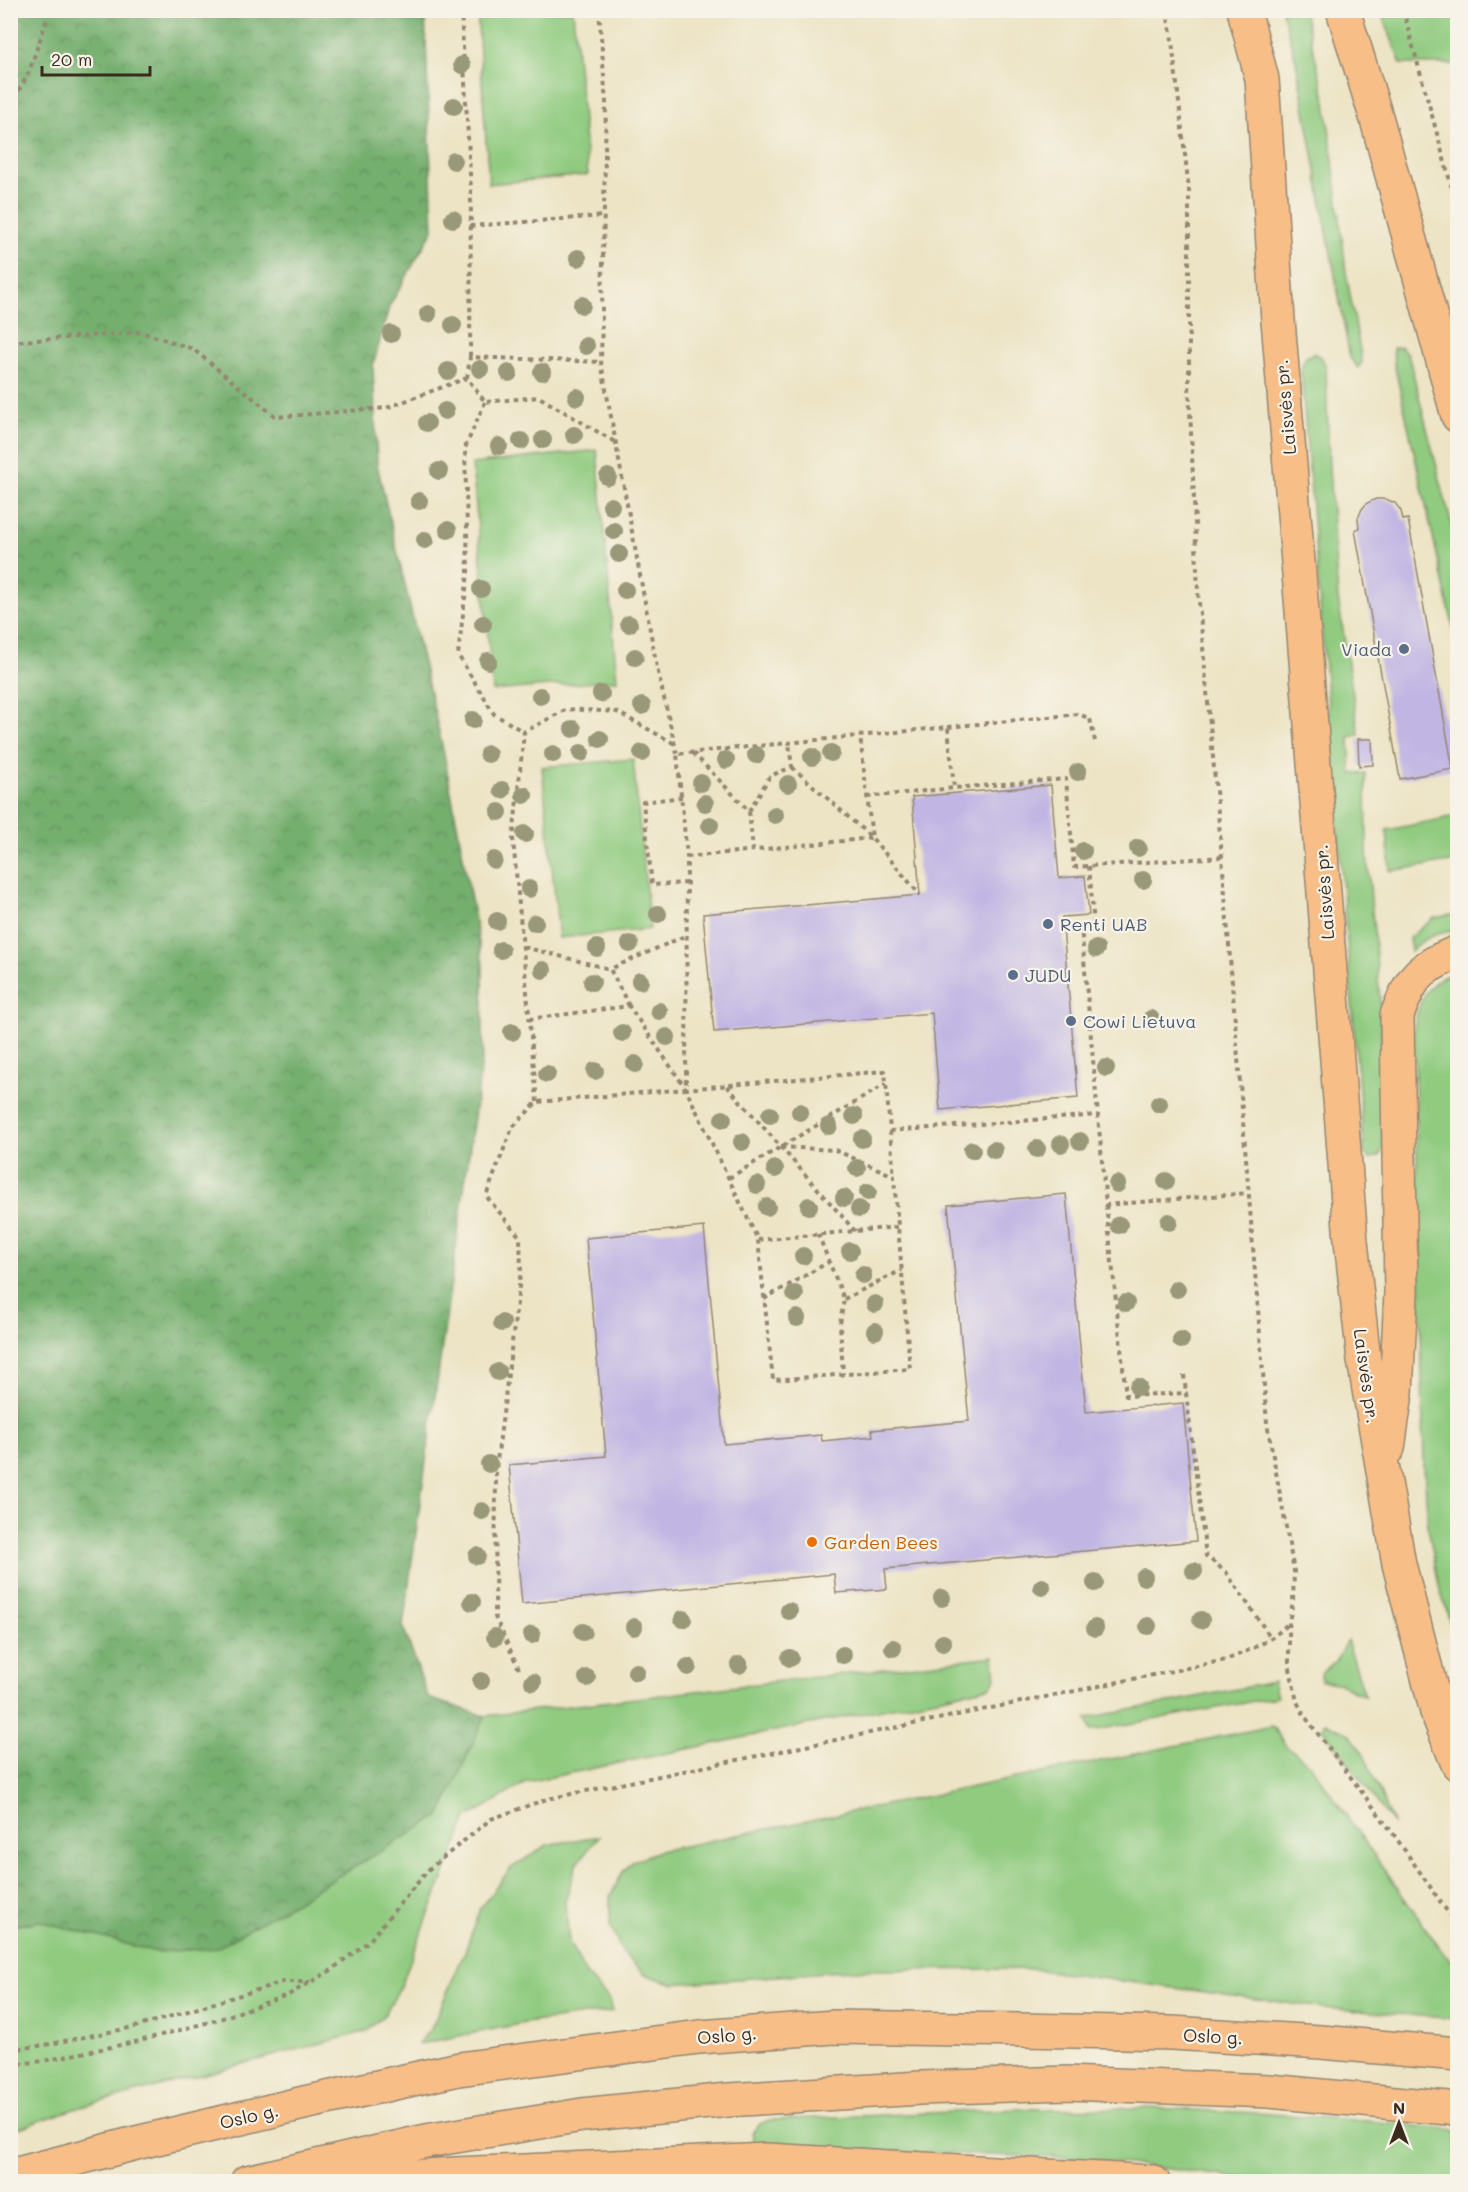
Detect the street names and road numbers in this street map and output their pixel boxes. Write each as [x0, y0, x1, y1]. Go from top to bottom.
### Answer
street label: Laisvės pr. [1269, 358, 1301, 456]
street label: Laisvės pr. [1309, 844, 1339, 940]
street label: Laisvės pr. [1348, 1327, 1386, 1425]
street label: Oslo g. [696, 2020, 758, 2050]
street label: Oslo g. [1183, 2022, 1243, 2050]
street label: Oslo g. [217, 2098, 281, 2134]

